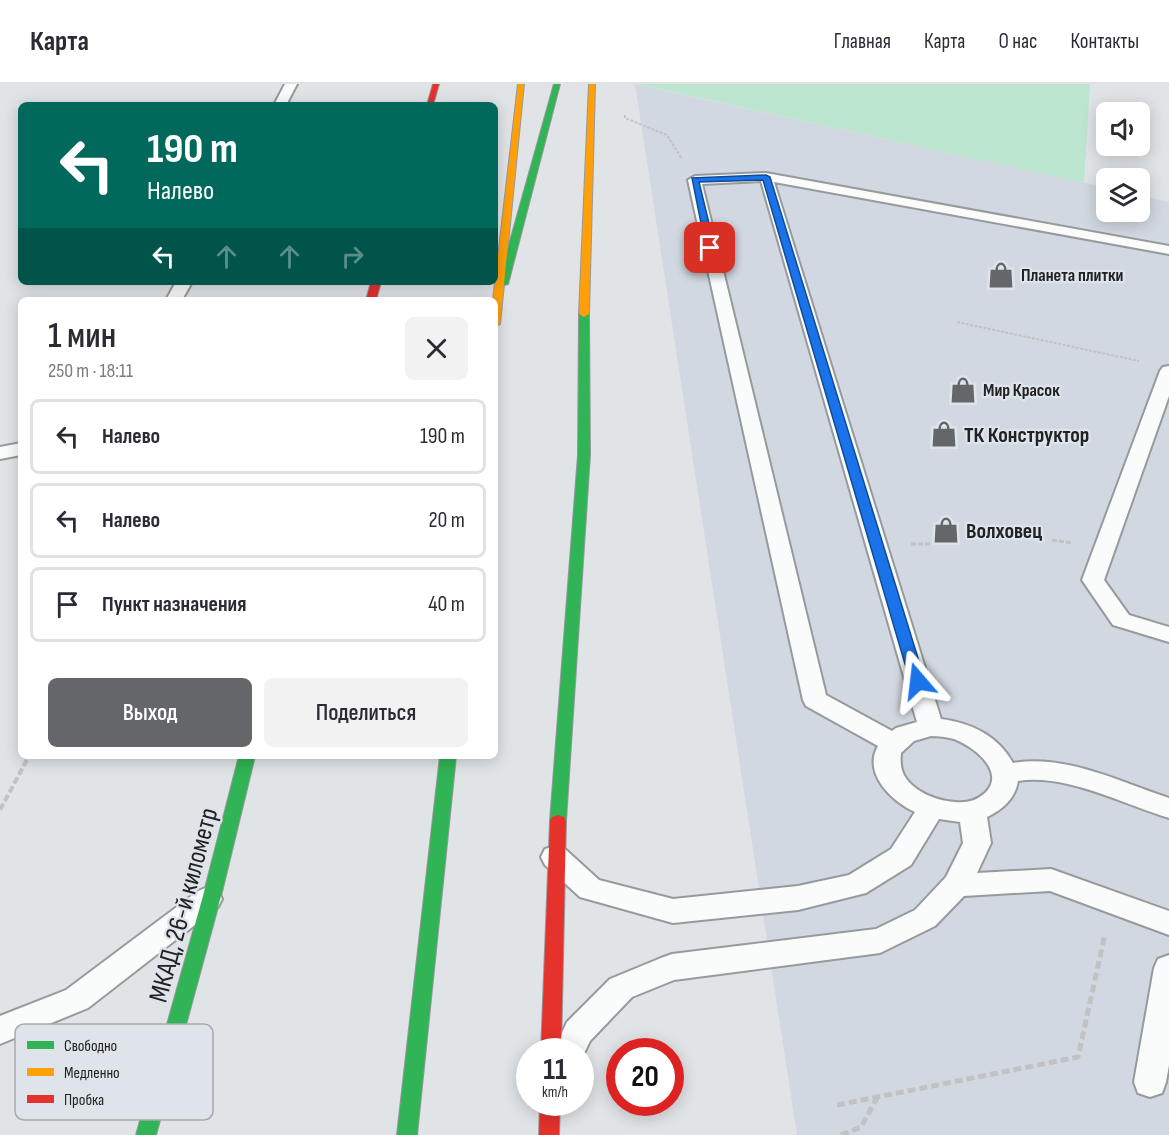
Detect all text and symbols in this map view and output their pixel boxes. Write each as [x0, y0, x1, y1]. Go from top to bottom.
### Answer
text: Карта [30, 25, 89, 58]
text: Главная [834, 29, 891, 54]
text: Карта [924, 29, 965, 54]
text: О нас [998, 29, 1037, 54]
text: Контакты [1070, 29, 1139, 54]
map controls [1096, 102, 1150, 222]
button: sound [1096, 102, 1150, 156]
text: 190 m [147, 124, 238, 175]
icon: left [48, 126, 126, 204]
button: layers [1096, 168, 1150, 222]
text: Налево [147, 175, 214, 207]
pin [684, 222, 735, 273]
icon: arrive [693, 231, 726, 264]
icon: left [147, 240, 180, 273]
icon: ahead [210, 240, 243, 273]
icon: ahead [273, 240, 306, 273]
icon: right [336, 240, 369, 273]
shop icon: Планета плитки [986, 260, 1016, 290]
place label: Планета плитки [1021, 265, 1124, 286]
text: 1 мин [48, 315, 116, 358]
button: close [405, 317, 468, 380]
text: 250 m · 18:11 [48, 359, 133, 383]
shop icon: Мир Красок [948, 375, 978, 405]
place label: Мир Красок [983, 380, 1060, 401]
shop icon: ТК Конструктор [929, 419, 959, 449]
icon: left [51, 420, 84, 453]
place label: ТК Конструктор [964, 422, 1089, 449]
text: Налево [102, 423, 160, 450]
text: 190 m [420, 423, 465, 450]
icon: left [51, 504, 84, 537]
text: Налево [102, 507, 160, 534]
text: 20 m [429, 507, 465, 534]
shop icon: Волховец [931, 515, 961, 545]
place label: Волховец [966, 518, 1042, 545]
icon: arrive [51, 588, 84, 621]
text: Пункт назначения [102, 591, 246, 618]
text: 40 m [428, 591, 465, 618]
position arrow [886, 649, 950, 713]
button: Выход [48, 678, 252, 747]
button: Поделиться [264, 678, 468, 747]
street label: МКАД, 26-й километр [143, 805, 225, 1006]
legend [15, 1024, 213, 1120]
text: Свободно [64, 1037, 117, 1056]
speed limit sign: 20 [606, 1038, 684, 1116]
text: 11 [543, 1052, 567, 1088]
text: Медленно [64, 1064, 120, 1083]
text: km/h [542, 1083, 568, 1102]
text: Пробка [64, 1091, 104, 1110]

